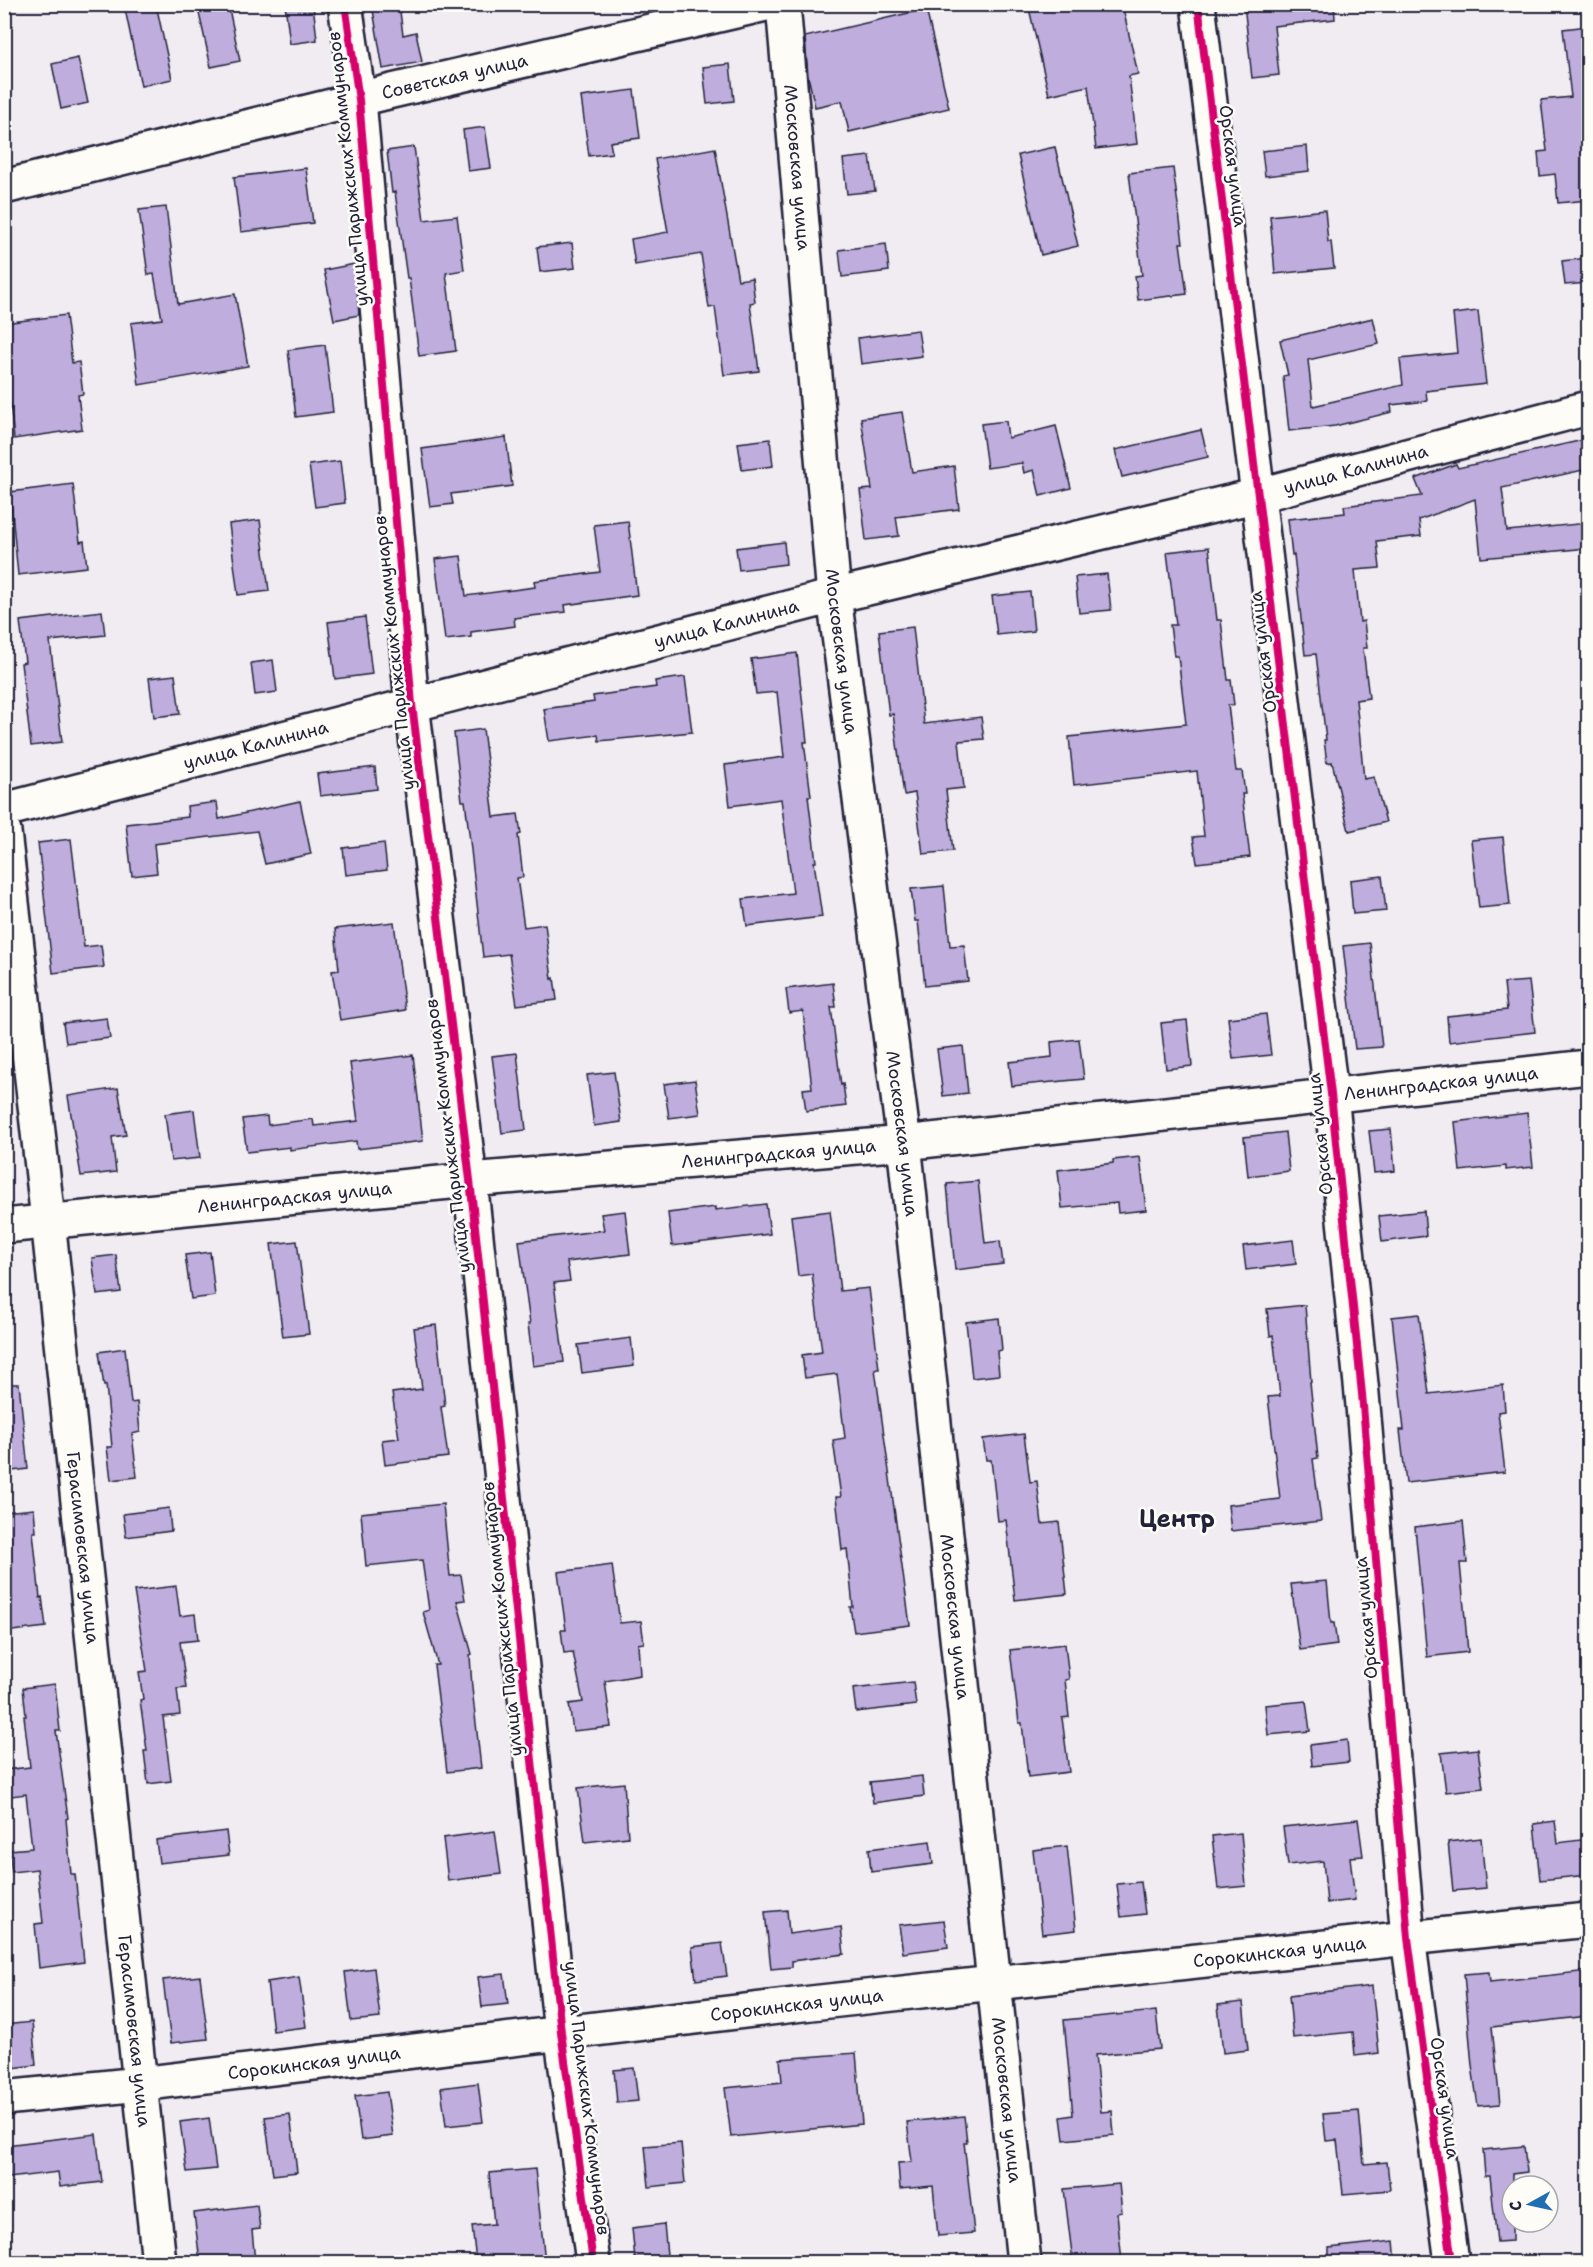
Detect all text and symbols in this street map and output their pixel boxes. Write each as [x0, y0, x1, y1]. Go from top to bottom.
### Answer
street label: улица Парижских Коммунаров [322, 30, 374, 308]
street label: Советская улица [379, 48, 530, 105]
street label: Московская улица [778, 83, 816, 251]
street label: Орская улица [1214, 104, 1252, 228]
street label: улица Калинина [1281, 439, 1431, 500]
street label: улица Парижских Коммунаров [368, 514, 420, 792]
street label: Московская улица [820, 568, 864, 735]
street label: Орская улица [1244, 590, 1282, 714]
street label: улица Калинина [651, 594, 801, 654]
street label: улица Калинина [181, 715, 331, 775]
street label: улица Парижских Коммунаров [419, 997, 477, 1275]
street label: Московская улица [880, 1049, 924, 1217]
street label: Ленинградская улица [1343, 1061, 1539, 1106]
street label: Орская улица [1302, 1072, 1338, 1196]
street label: Ленинградская улица [680, 1133, 877, 1174]
street label: Ленинградская улица [196, 1176, 393, 1219]
street label: Герасимовская улица [61, 1450, 105, 1645]
street label: улица Парижских Коммунаров [476, 1480, 528, 1758]
district label: Центр [1139, 1503, 1215, 1535]
street label: Московская улица [934, 1533, 976, 1701]
street label: Орская улица [1349, 1556, 1383, 1680]
street label: Сорокинская улица [1192, 1931, 1367, 1973]
street label: Герасимовская улица [112, 1934, 157, 2128]
street label: улица Парижских Коммунаров [558, 1959, 616, 2237]
street label: Сорокинская улица [709, 1983, 884, 2027]
street label: Московская улица [986, 2016, 1027, 2184]
street label: Орская улица [1425, 2036, 1465, 2160]
street label: Сорокинская улица [226, 2041, 402, 2085]
north arrow [1500, 2174, 1560, 2234]
text: С [1505, 2200, 1527, 2212]

